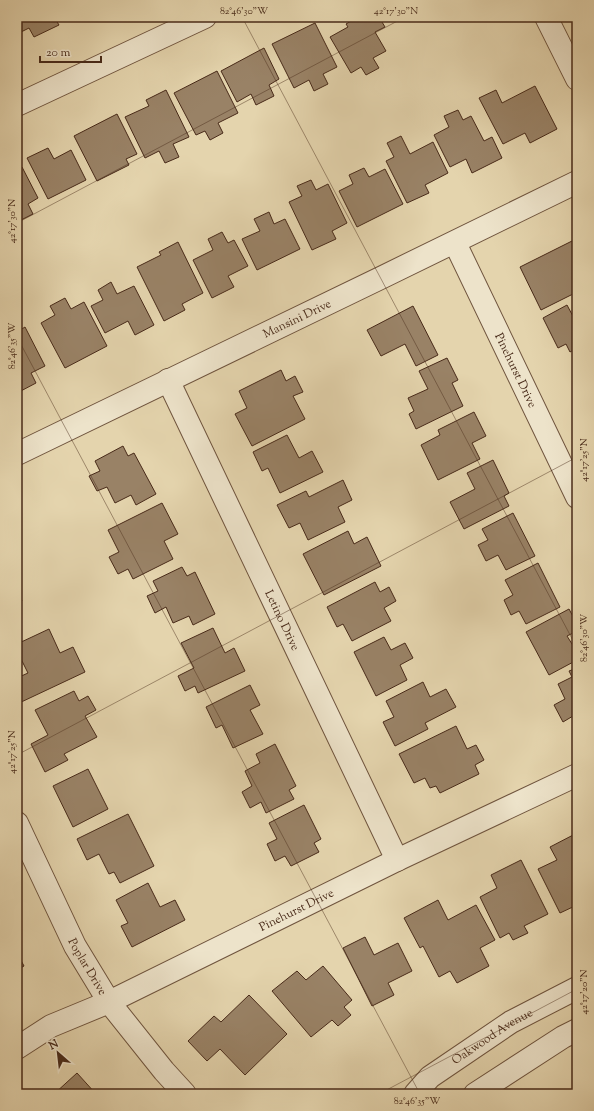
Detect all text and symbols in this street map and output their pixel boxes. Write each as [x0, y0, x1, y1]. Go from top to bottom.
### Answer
text: 82°46'30"W [220, 4, 268, 19]
text: 42°17'30"N [374, 4, 418, 19]
scale bar [40, 38, 101, 64]
text: 20 m [46, 44, 71, 62]
text: 42°17'30"N [5, 199, 20, 243]
street label: Mansini Drive [260, 295, 335, 343]
text: 82°46'35"W [5, 323, 20, 369]
street label: Pinehurst Drive [489, 330, 541, 411]
text: 42°17'25"N [577, 438, 592, 482]
street label: Letino Drive [259, 587, 304, 654]
text: 82°46'30"W [577, 614, 592, 662]
text: 42°17'25"N [5, 730, 20, 774]
street label: Pinehurst Drive [256, 884, 337, 937]
street label: Poplar Drive [63, 935, 111, 999]
text: 42°17'20"N [577, 969, 592, 1015]
street label: Oakwood Avenue [448, 1004, 536, 1070]
north arrow [38, 1033, 78, 1073]
text: N [45, 1036, 62, 1055]
text: 82°46'35"W [394, 1094, 440, 1109]

